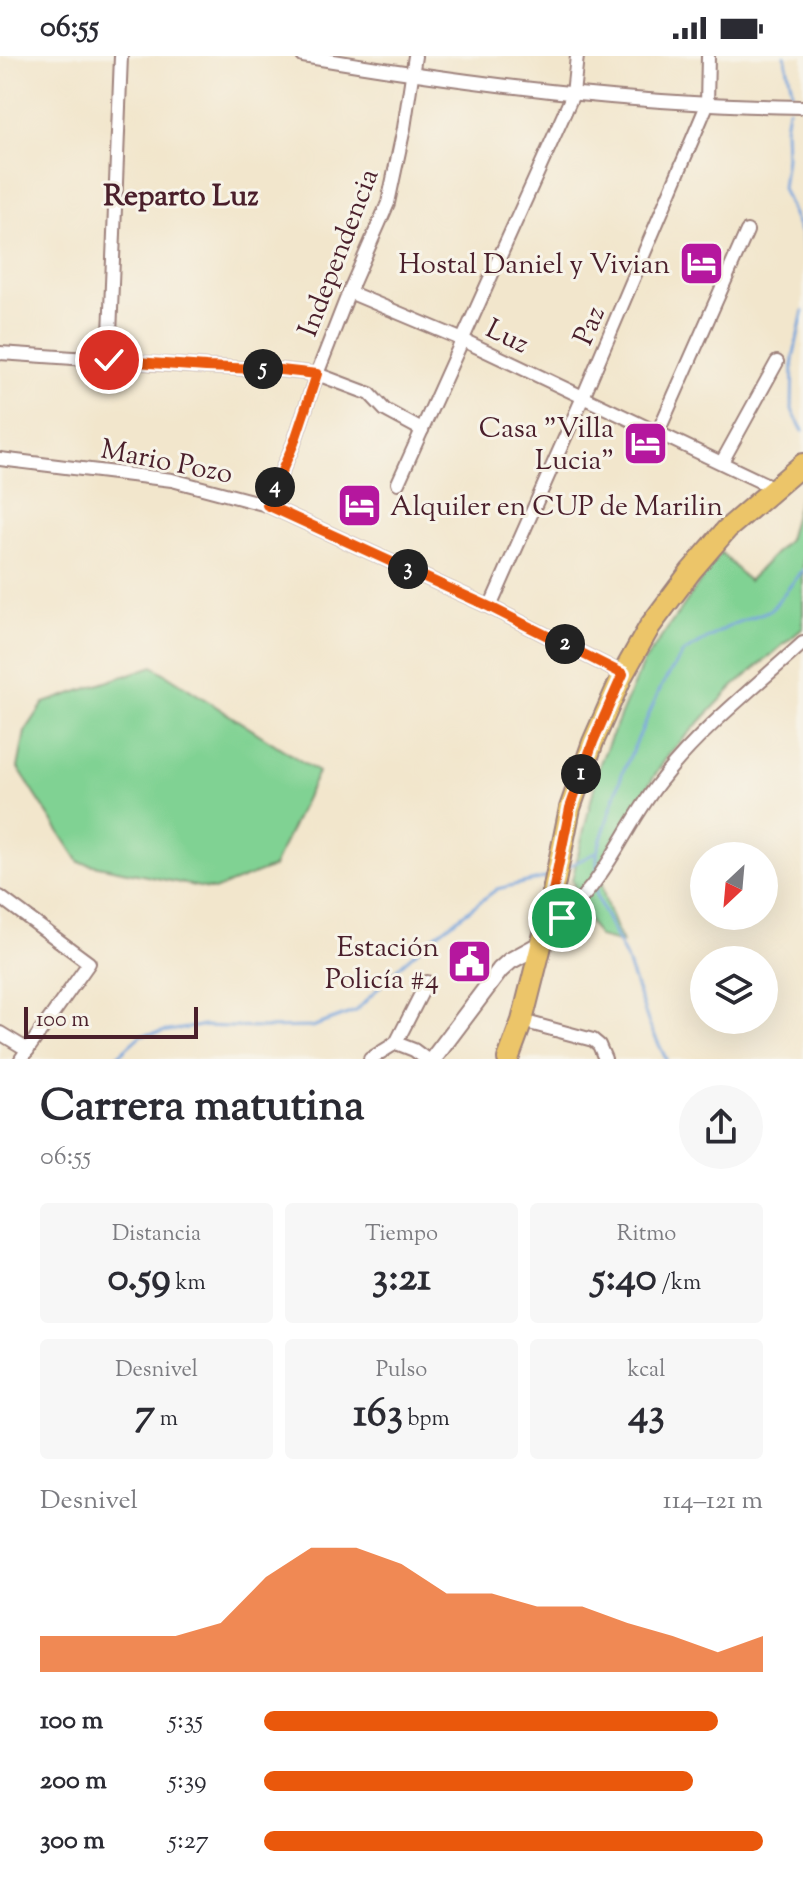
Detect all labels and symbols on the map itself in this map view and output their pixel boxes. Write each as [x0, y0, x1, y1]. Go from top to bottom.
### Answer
street label: Independencia [289, 163, 390, 343]
district label: Reparto Luz [103, 176, 259, 219]
hotel icon: Hostal Daniel y Vivian [677, 239, 725, 287]
place label: Hostal Daniel y Vivian [398, 246, 670, 286]
street label: Paz [565, 300, 617, 352]
street label: Luz [478, 310, 535, 365]
pin [75, 326, 143, 394]
pin: 5 [243, 349, 283, 389]
place label: Casa "Villa Lucia" [479, 410, 614, 482]
hotel icon: Casa "Villa Lucia" [621, 419, 669, 467]
street label: Mario Pozo [97, 431, 236, 495]
pin: 4 [255, 467, 295, 507]
hotel icon: Alquiler en CUP de Marilin [335, 481, 383, 529]
place label: Alquiler en CUP de Marilin [390, 488, 723, 528]
pin: 3 [388, 549, 428, 589]
pin: 2 [545, 624, 585, 664]
pin: 1 [561, 754, 601, 794]
north arrow [690, 842, 778, 930]
pin [528, 884, 596, 952]
place label: Estación Policía #4 [325, 929, 439, 1001]
public building icon: Estación Policía #4 [446, 938, 494, 986]
scale bar [24, 1003, 198, 1039]

